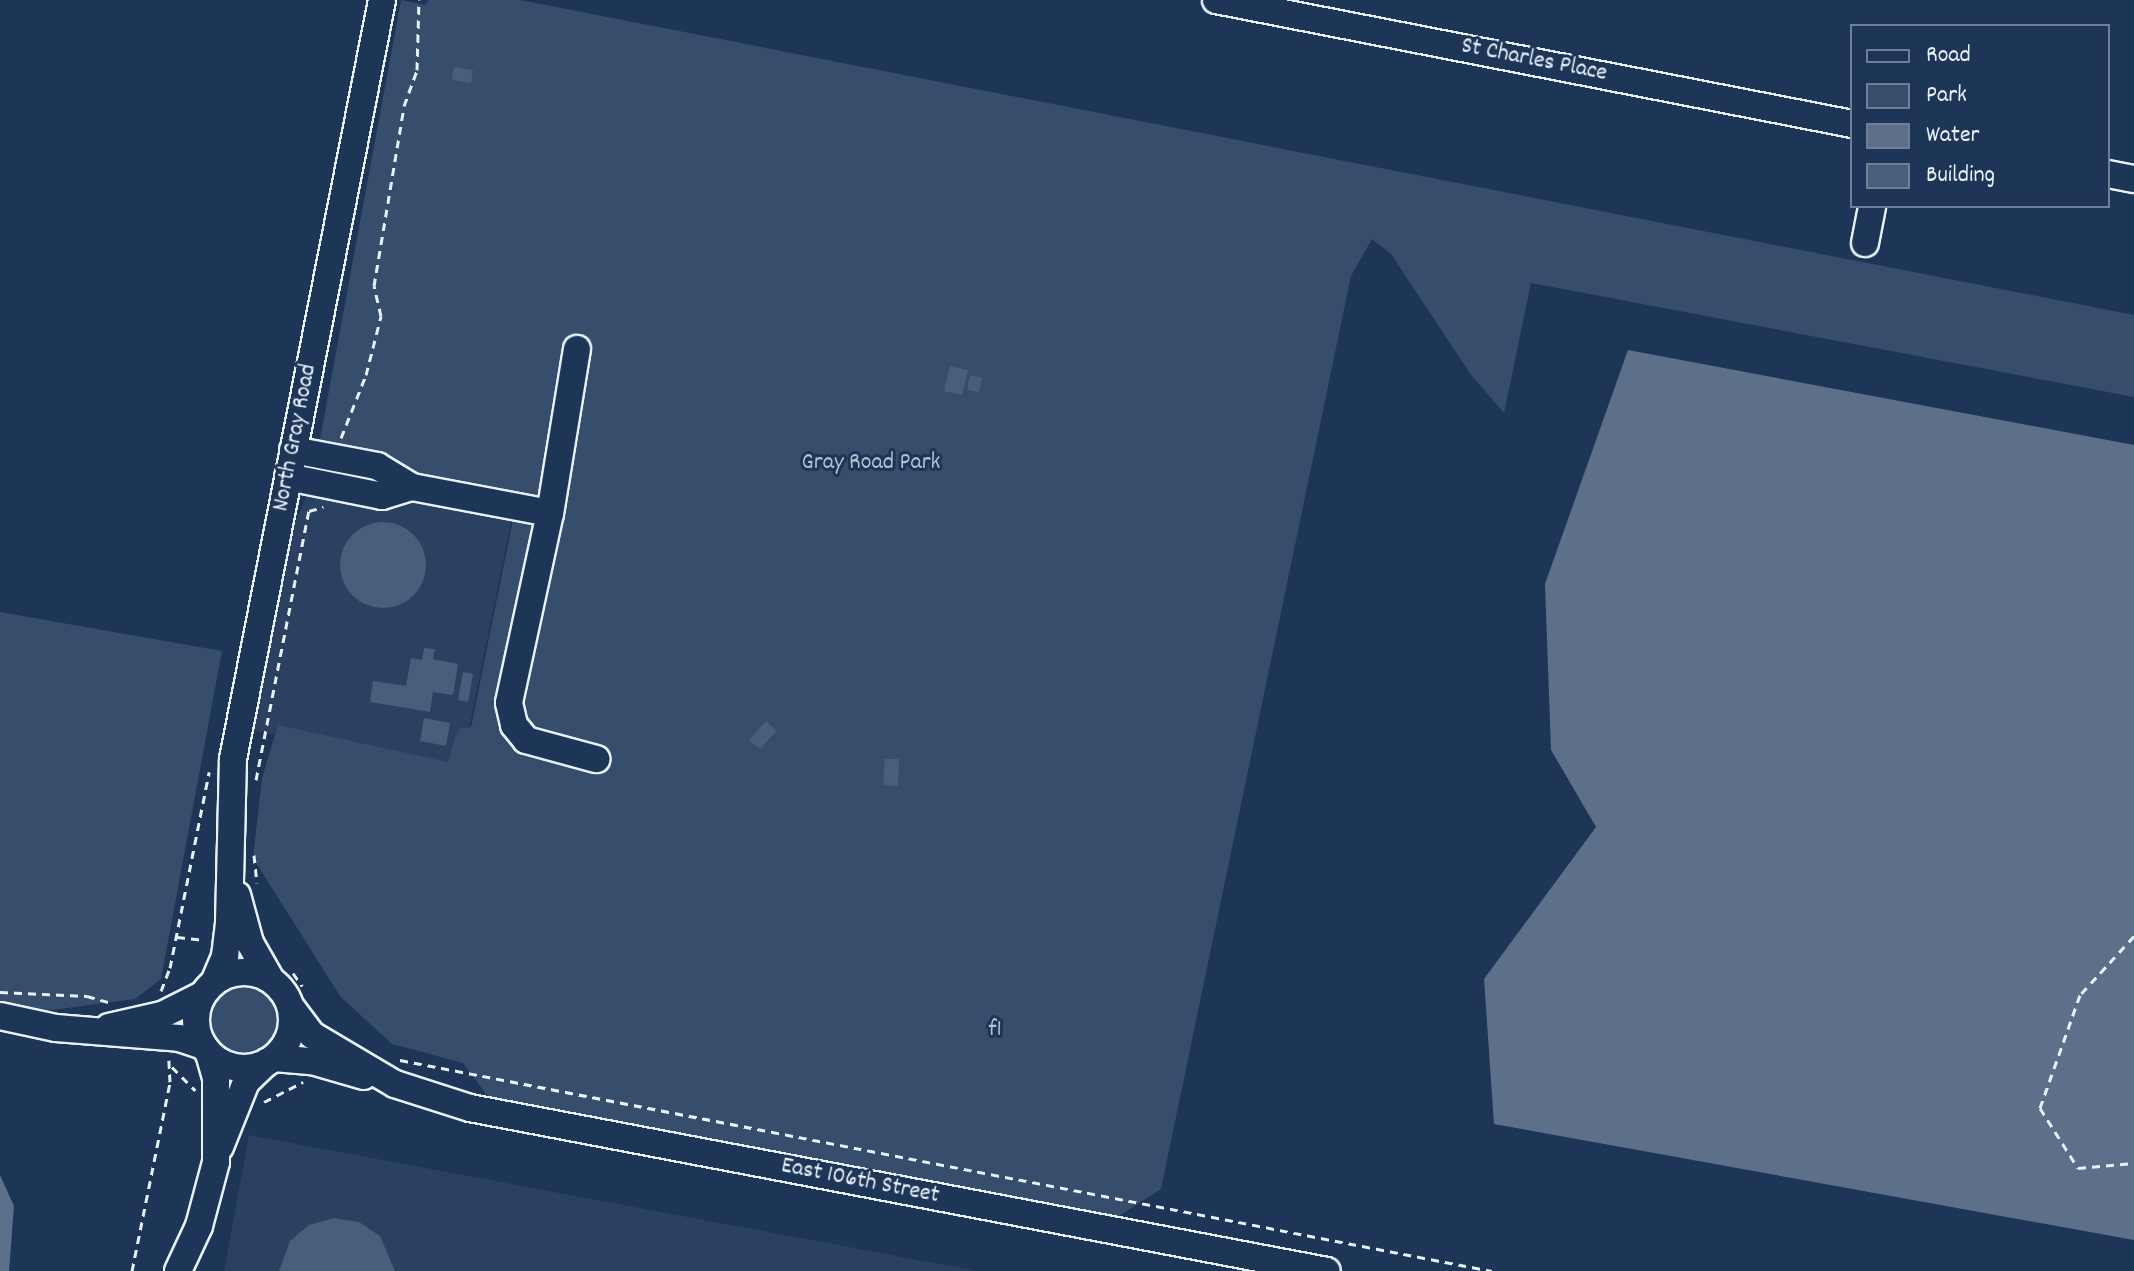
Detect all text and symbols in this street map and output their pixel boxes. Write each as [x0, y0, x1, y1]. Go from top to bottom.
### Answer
legend [1850, 24, 2110, 208]
street label: St Charles Place [1459, 33, 1609, 89]
text: Road [1926, 39, 1971, 73]
text: Park [1926, 79, 1967, 113]
text: Water [1926, 119, 1979, 153]
text: Building [1926, 159, 1995, 193]
street label: North Gray Road [268, 362, 324, 514]
park label: Gray Road Park [802, 450, 940, 478]
park label: f1 [988, 1017, 1002, 1045]
street label: East 106th Street [779, 1153, 941, 1211]

